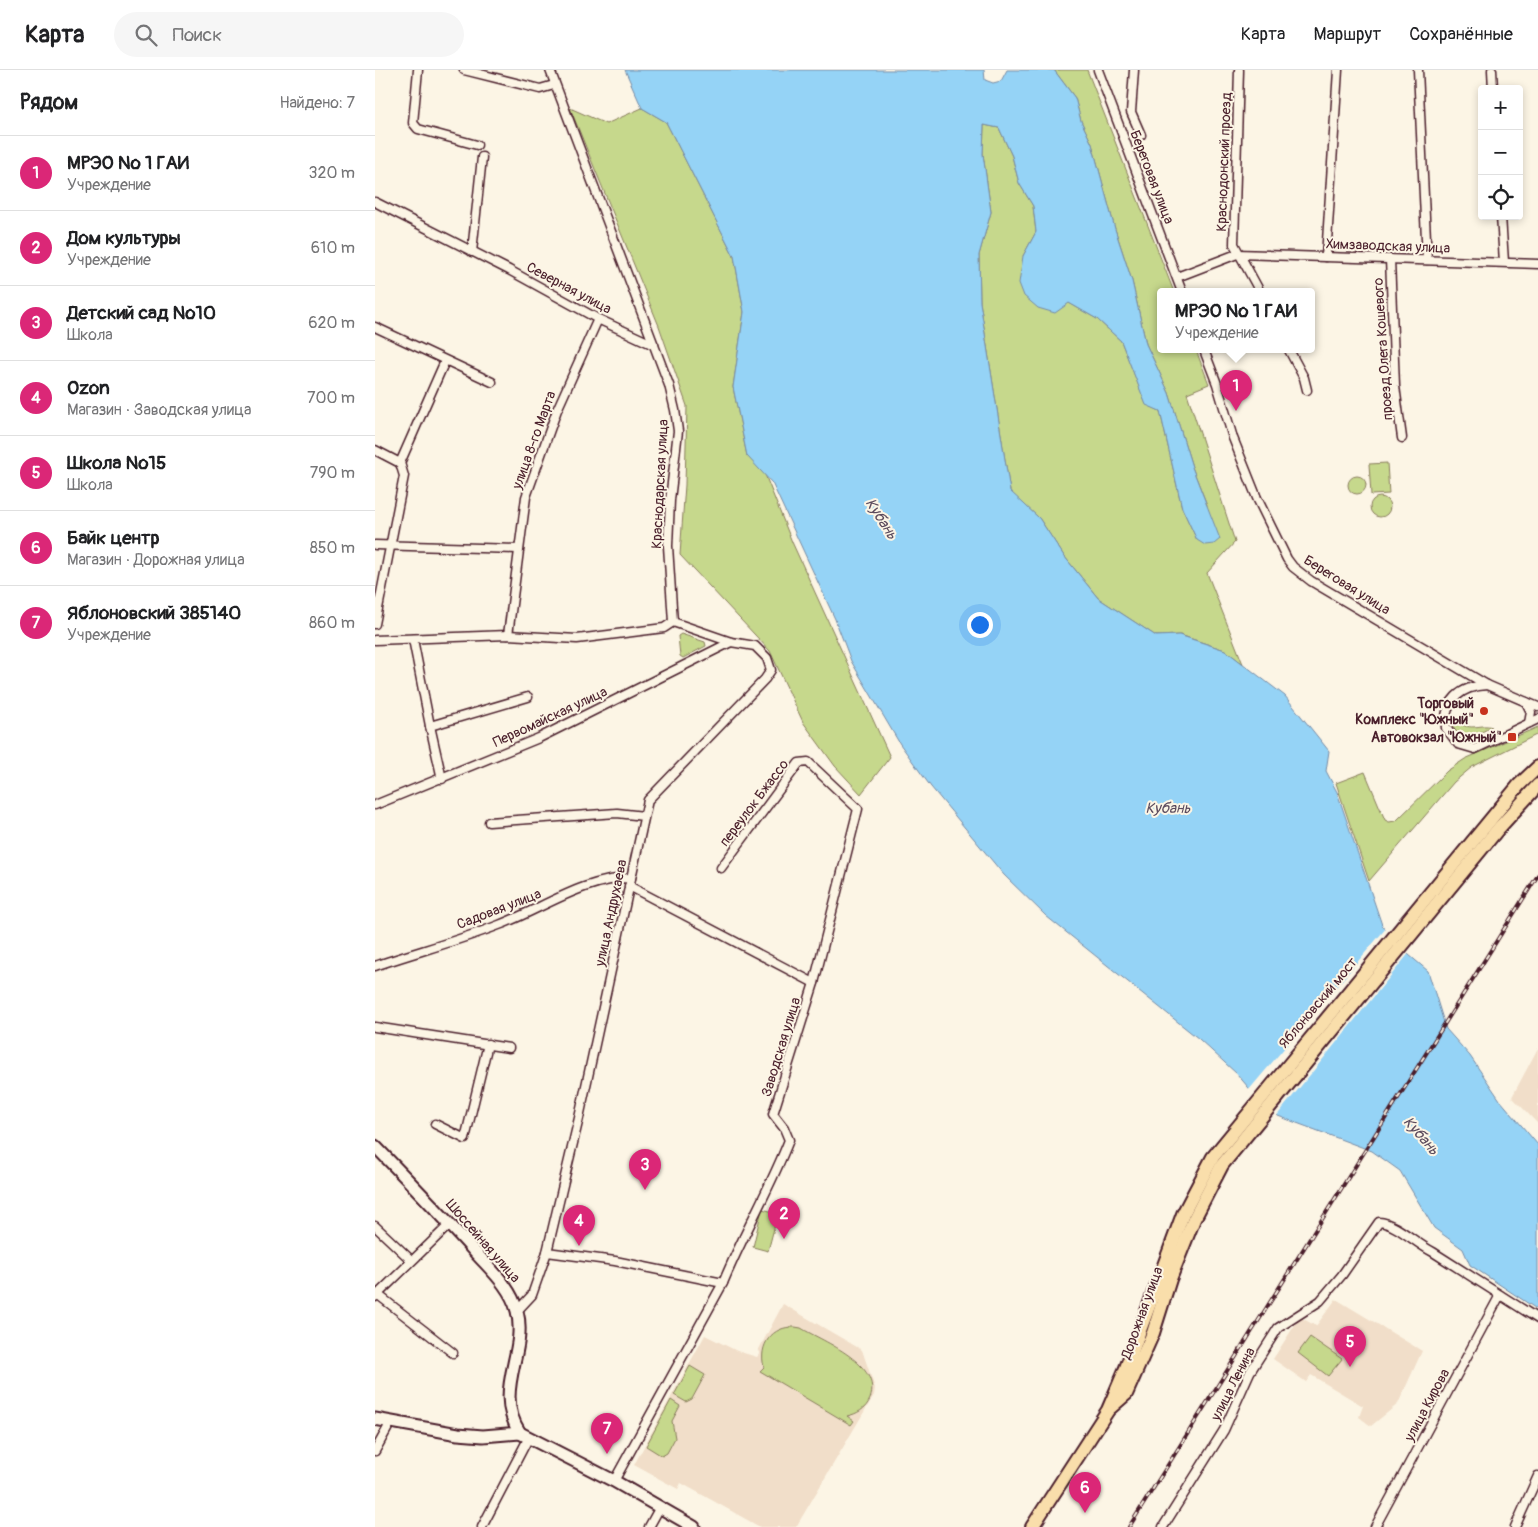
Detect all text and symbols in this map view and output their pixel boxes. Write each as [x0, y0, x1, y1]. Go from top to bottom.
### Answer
search box [114, 12, 464, 57]
text: Карта [25, 20, 84, 49]
icon: search [132, 21, 160, 49]
text: Поиск [172, 23, 222, 47]
text: Карта [1241, 23, 1285, 46]
text: Маршрут [1313, 23, 1381, 46]
text: Сохранённые [1409, 23, 1513, 46]
map controls [1478, 85, 1523, 220]
button: + [1478, 85, 1523, 130]
text: Рядом [20, 89, 78, 116]
street label: Краснодонский проезд [1213, 91, 1235, 232]
text: Найдено: 7 [279, 93, 355, 113]
street label: Береговая улица [1126, 128, 1178, 226]
button: − [1478, 130, 1523, 175]
text: МРЭО № 1 ГАИ [67, 151, 189, 175]
text: 1 [33, 163, 39, 183]
text: 320 m [309, 163, 355, 183]
text: Учреждение [67, 175, 151, 195]
button: locate [1478, 175, 1523, 220]
text: Дом культуры [67, 226, 181, 250]
street label: Химзаводская улица [1326, 235, 1450, 257]
text: 2 [32, 238, 40, 258]
text: 610 m [311, 238, 355, 258]
text: Учреждение [67, 250, 151, 270]
street label: Северная улица [524, 258, 614, 318]
street label: проезд Олега Кошевого [1370, 277, 1396, 421]
popup [1157, 288, 1315, 353]
text: МРЭО № 1 ГАИ [1175, 299, 1297, 323]
text: Детский сад №10 [67, 301, 216, 325]
text: 3 [32, 313, 40, 333]
text: 620 m [308, 313, 355, 333]
text: Учреждение [1175, 323, 1259, 343]
text: Школа [67, 325, 113, 345]
pin: 1 [1220, 370, 1252, 411]
text: Ozon [67, 376, 110, 400]
text: 4 [31, 388, 41, 408]
text: 700 m [307, 388, 355, 408]
street label: улица 8-го Марта [508, 389, 560, 492]
text: Магазин · Заводская улица [67, 400, 252, 420]
street label: Краснодарская улица [648, 419, 672, 549]
text: Школа №15 [67, 451, 166, 475]
text: 5 [32, 463, 40, 483]
text: 790 m [310, 463, 355, 483]
text: Школа [67, 475, 113, 495]
water label: Кубань [861, 495, 901, 543]
text: Байк центр [67, 526, 160, 550]
text: 6 [31, 538, 41, 558]
text: 850 m [310, 538, 355, 558]
text: Магазин · Дорожная улица [67, 550, 245, 570]
street label: Береговая улица [1301, 552, 1393, 618]
text: Яблоновский 385140 [67, 601, 241, 625]
your location [967, 612, 993, 638]
text: 7 [32, 613, 40, 633]
text: 860 m [309, 613, 355, 633]
text: Учреждение [67, 625, 151, 645]
street label: Первомайская улица [490, 683, 610, 751]
place label: Торговый Комплекс "Южный" [1355, 695, 1474, 728]
marker: Торговый Комплекс "Южный" [1478, 705, 1490, 717]
place label: Автовокзал "Южный" [1371, 729, 1502, 746]
marker: Автовокзал "Южный" [1506, 731, 1518, 743]
street label: переулок Бжассо [716, 756, 792, 850]
water label: Кубань [1145, 799, 1191, 818]
street label: улица Андрухаева [591, 858, 631, 969]
street label: Садовая улица [454, 885, 544, 933]
street label: Яблоновский мост [1275, 954, 1361, 1052]
street label: Заводская улица [758, 995, 804, 1099]
water label: Кубань [1399, 1113, 1443, 1159]
pin: 3 [629, 1149, 661, 1190]
street label: Шоссейная улица [442, 1196, 524, 1286]
pin: 2 [768, 1198, 800, 1239]
pin: 4 [563, 1205, 595, 1246]
street label: Дорожная улица [1117, 1265, 1167, 1362]
pin: 5 [1334, 1326, 1366, 1367]
street label: улица Ленина [1207, 1345, 1259, 1424]
street label: улица Кирова [1400, 1366, 1453, 1445]
pin: 7 [591, 1413, 623, 1454]
pin: 6 [1069, 1472, 1101, 1513]

